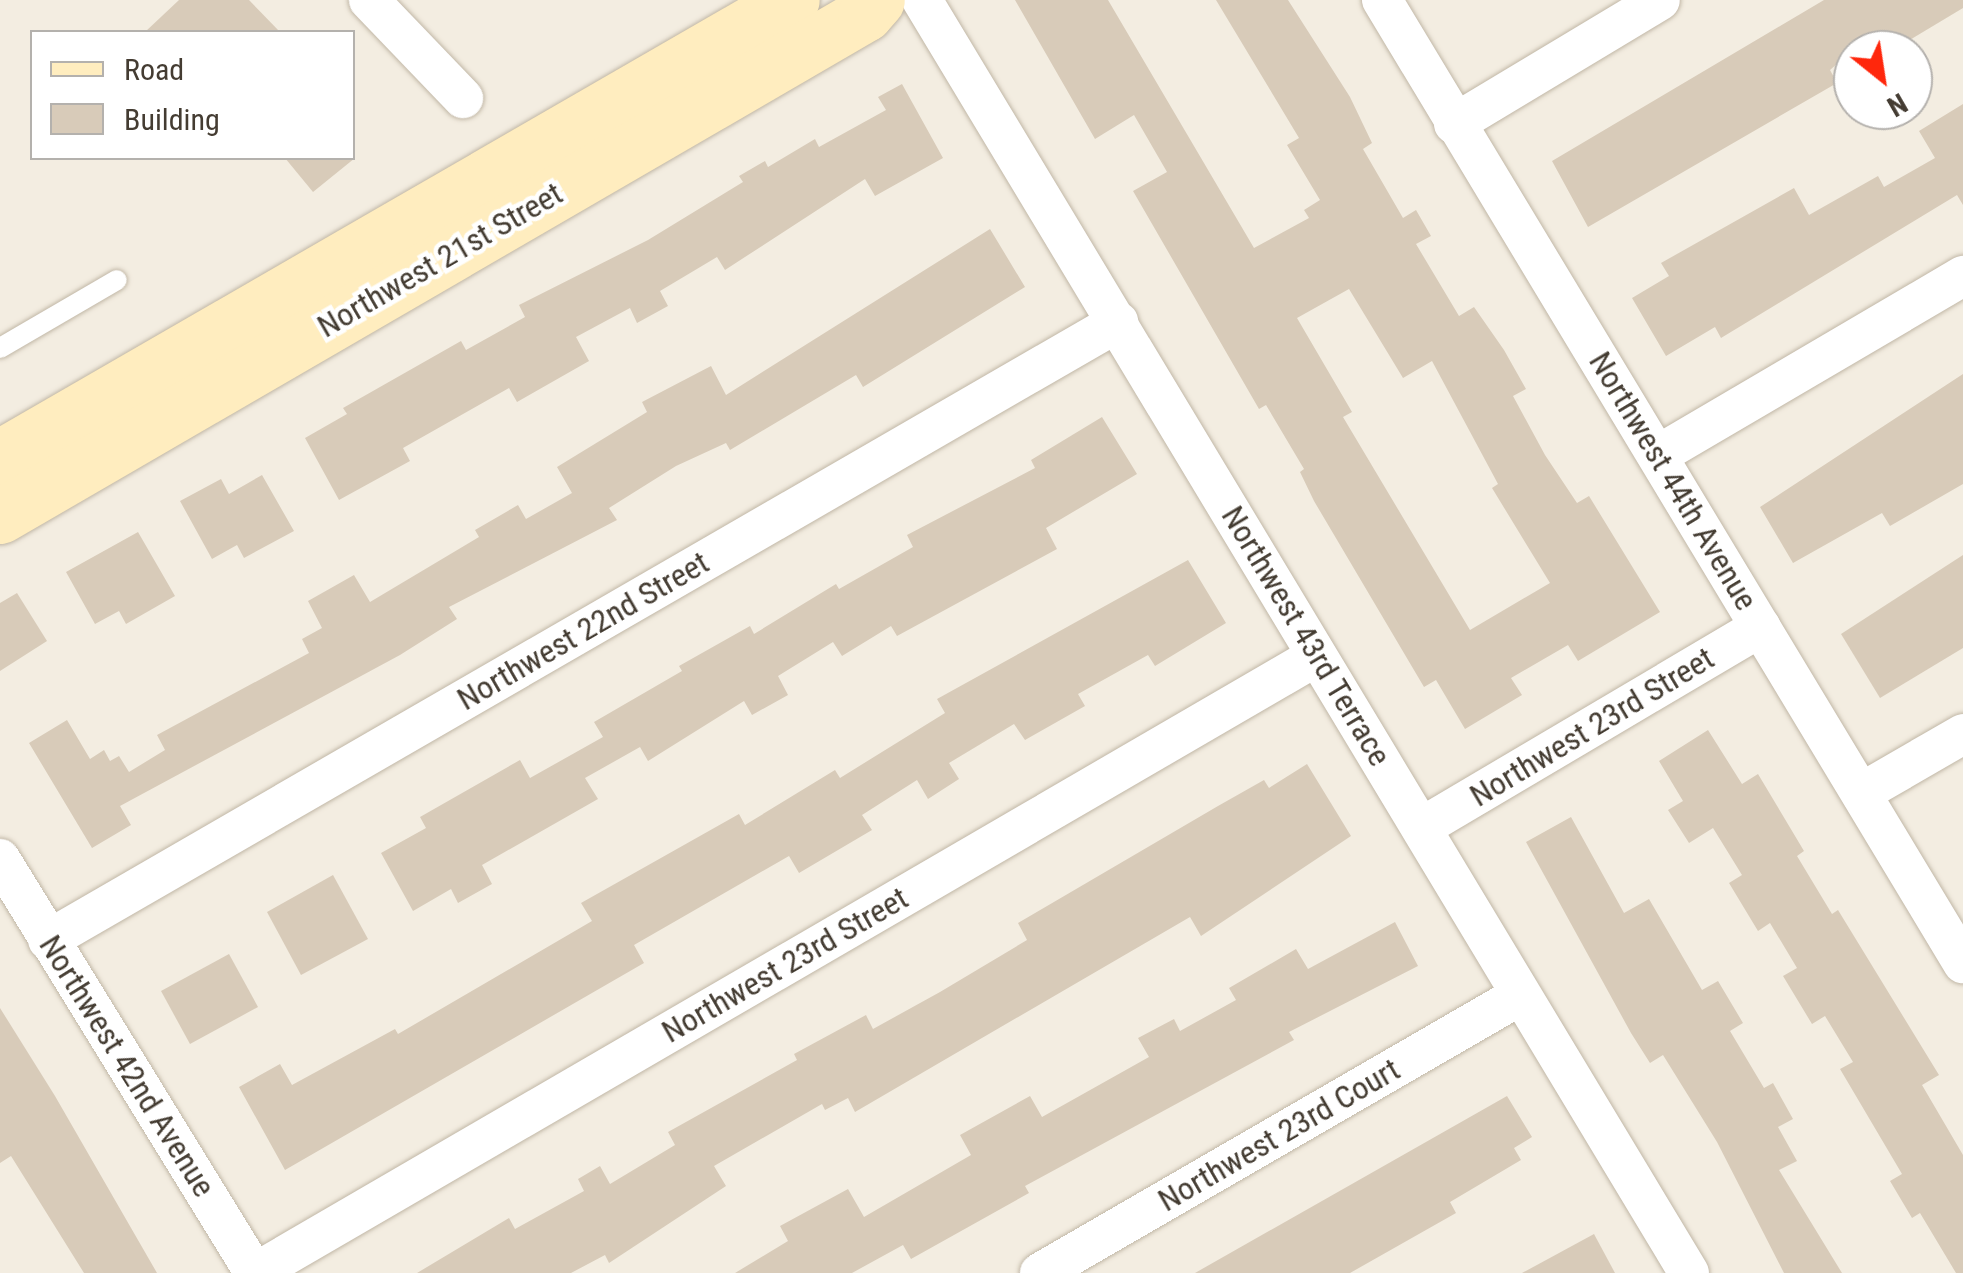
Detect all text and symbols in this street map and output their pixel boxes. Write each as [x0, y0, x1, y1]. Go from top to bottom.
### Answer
legend [30, 30, 355, 160]
north arrow [1833, 30, 1933, 130]
text: Road [124, 52, 184, 87]
text: N [1882, 86, 1913, 123]
text: Building [124, 102, 220, 137]
street label: Northwest 21st Street [311, 174, 569, 346]
street label: Northwest 44th Avenue [1581, 345, 1765, 617]
street label: Northwest 43rd Terrace [1213, 499, 1399, 773]
street label: Northwest 22nd Street [450, 543, 716, 719]
street label: Northwest 23rd Street [1463, 639, 1721, 815]
street label: Northwest 23rd Street [655, 879, 915, 1051]
street label: Northwest 42nd Avenue [31, 928, 223, 1204]
street label: Northwest 23rd Court [1151, 1050, 1407, 1220]

